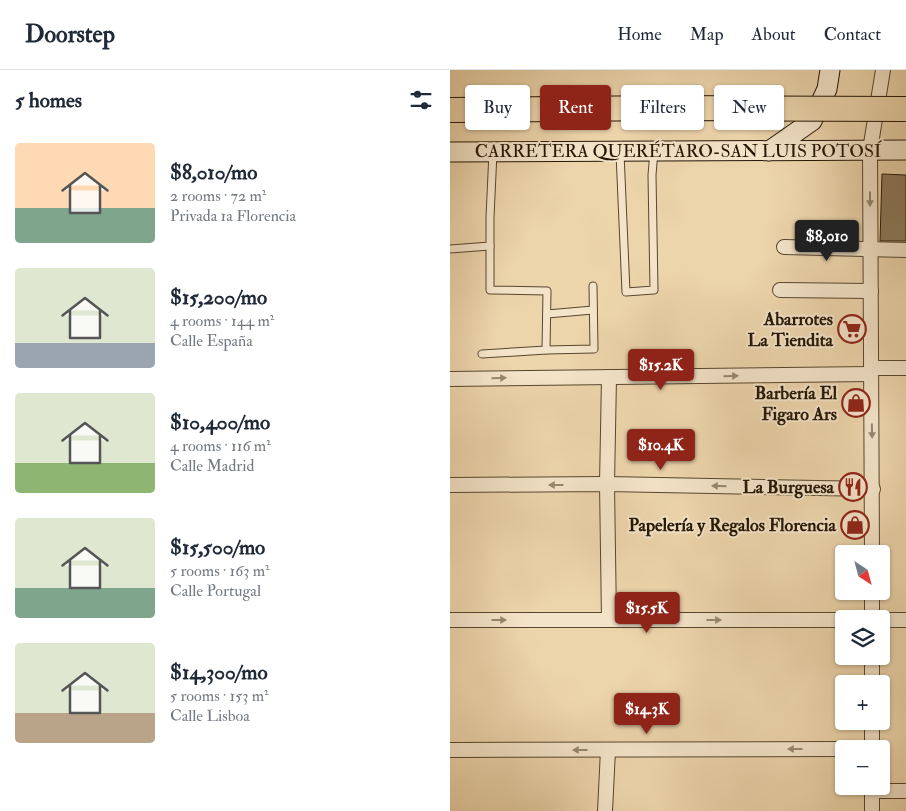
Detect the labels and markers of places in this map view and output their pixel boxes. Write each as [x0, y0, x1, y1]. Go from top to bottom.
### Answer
pin: $8,010 [786, 220, 868, 262]
place label: Abarrotes La Tiendita [747, 308, 834, 352]
supermarket icon: Abarrotes La Tiendita [837, 314, 867, 344]
pin: $15.2K [620, 348, 702, 391]
place label: Barbería El Figaro Ars [754, 382, 837, 426]
shop icon: Barbería El Figaro Ars [841, 388, 871, 418]
pin: $10.4K [620, 428, 702, 471]
restaurant icon: La Burguesa [838, 472, 868, 502]
place label: La Burguesa [743, 476, 835, 499]
shop icon: Papelería y Regalos Florencia [840, 510, 870, 540]
place label: Papelería y Regalos Florencia [628, 514, 837, 537]
pin: $15.5K [606, 592, 688, 634]
pin: $14.3K [606, 692, 688, 735]

